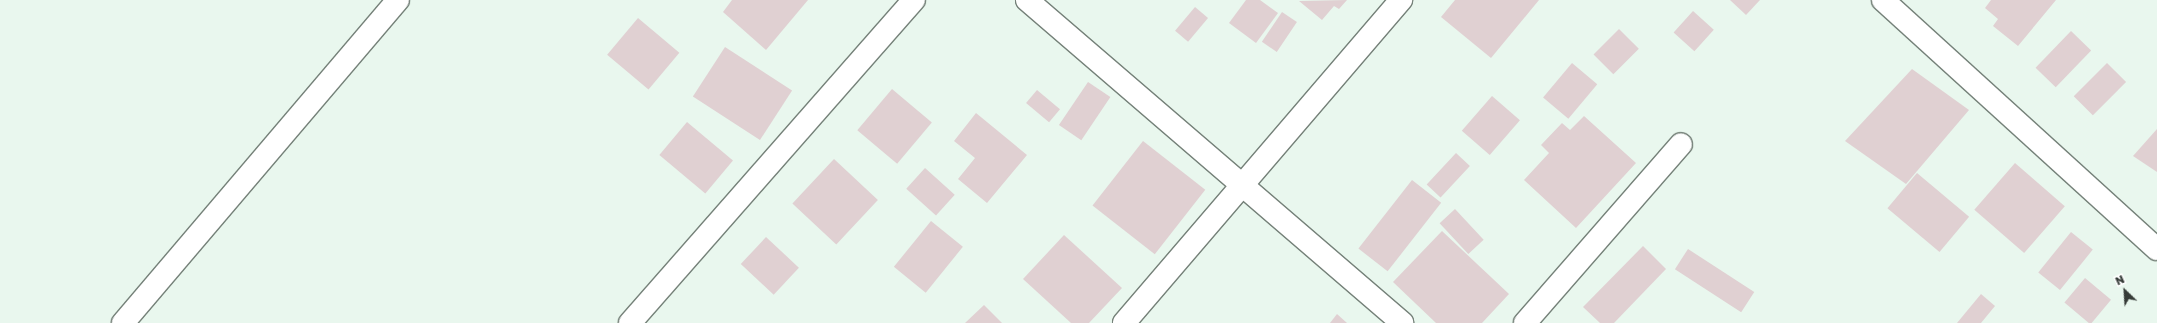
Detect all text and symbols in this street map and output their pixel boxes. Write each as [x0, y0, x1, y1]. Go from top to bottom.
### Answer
north arrow [2105, 271, 2145, 311]
text: N [2113, 272, 2126, 287]

